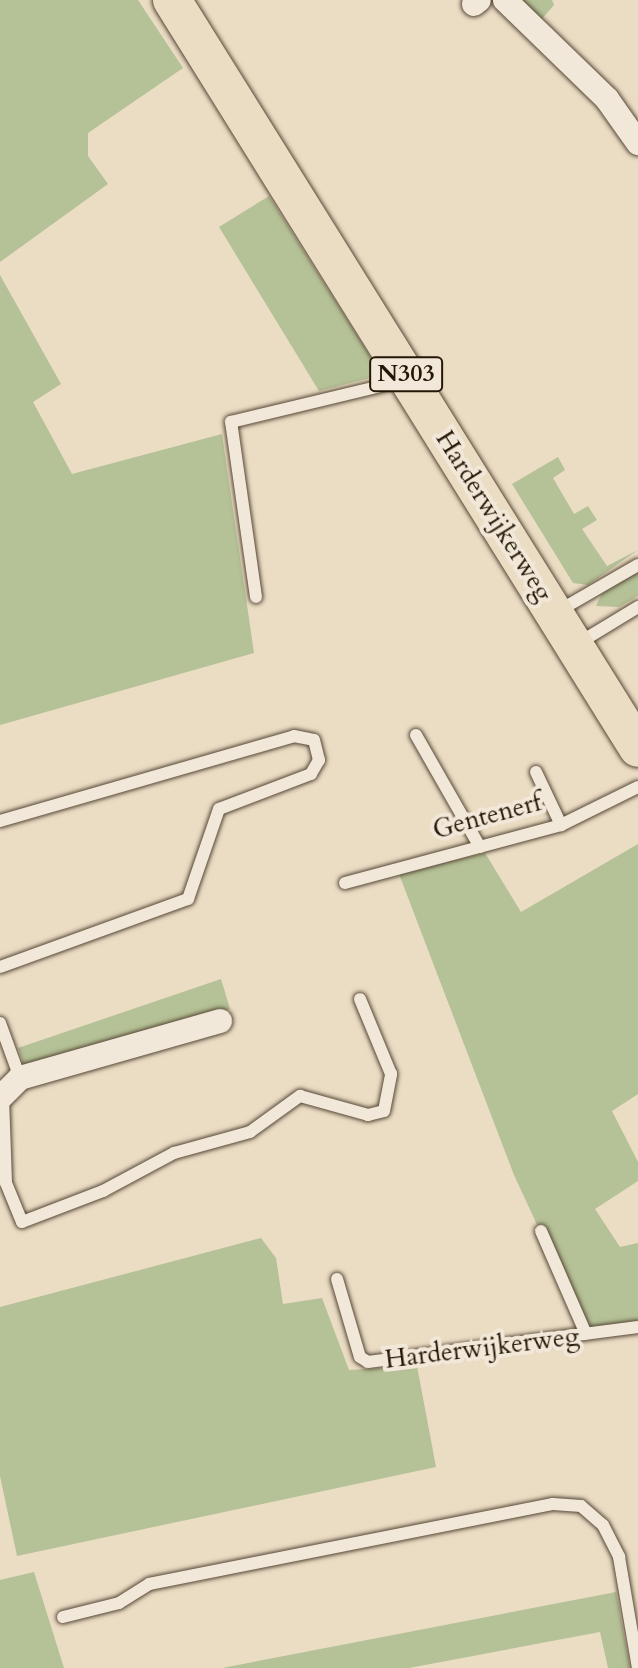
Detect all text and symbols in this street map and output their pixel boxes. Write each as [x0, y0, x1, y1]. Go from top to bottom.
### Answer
road number: N303 [368, 354, 444, 394]
street label: Harderwijkerweg [429, 425, 559, 607]
street label: Gentenerf [429, 787, 545, 845]
street label: Harderwijkerweg [383, 1321, 581, 1375]

